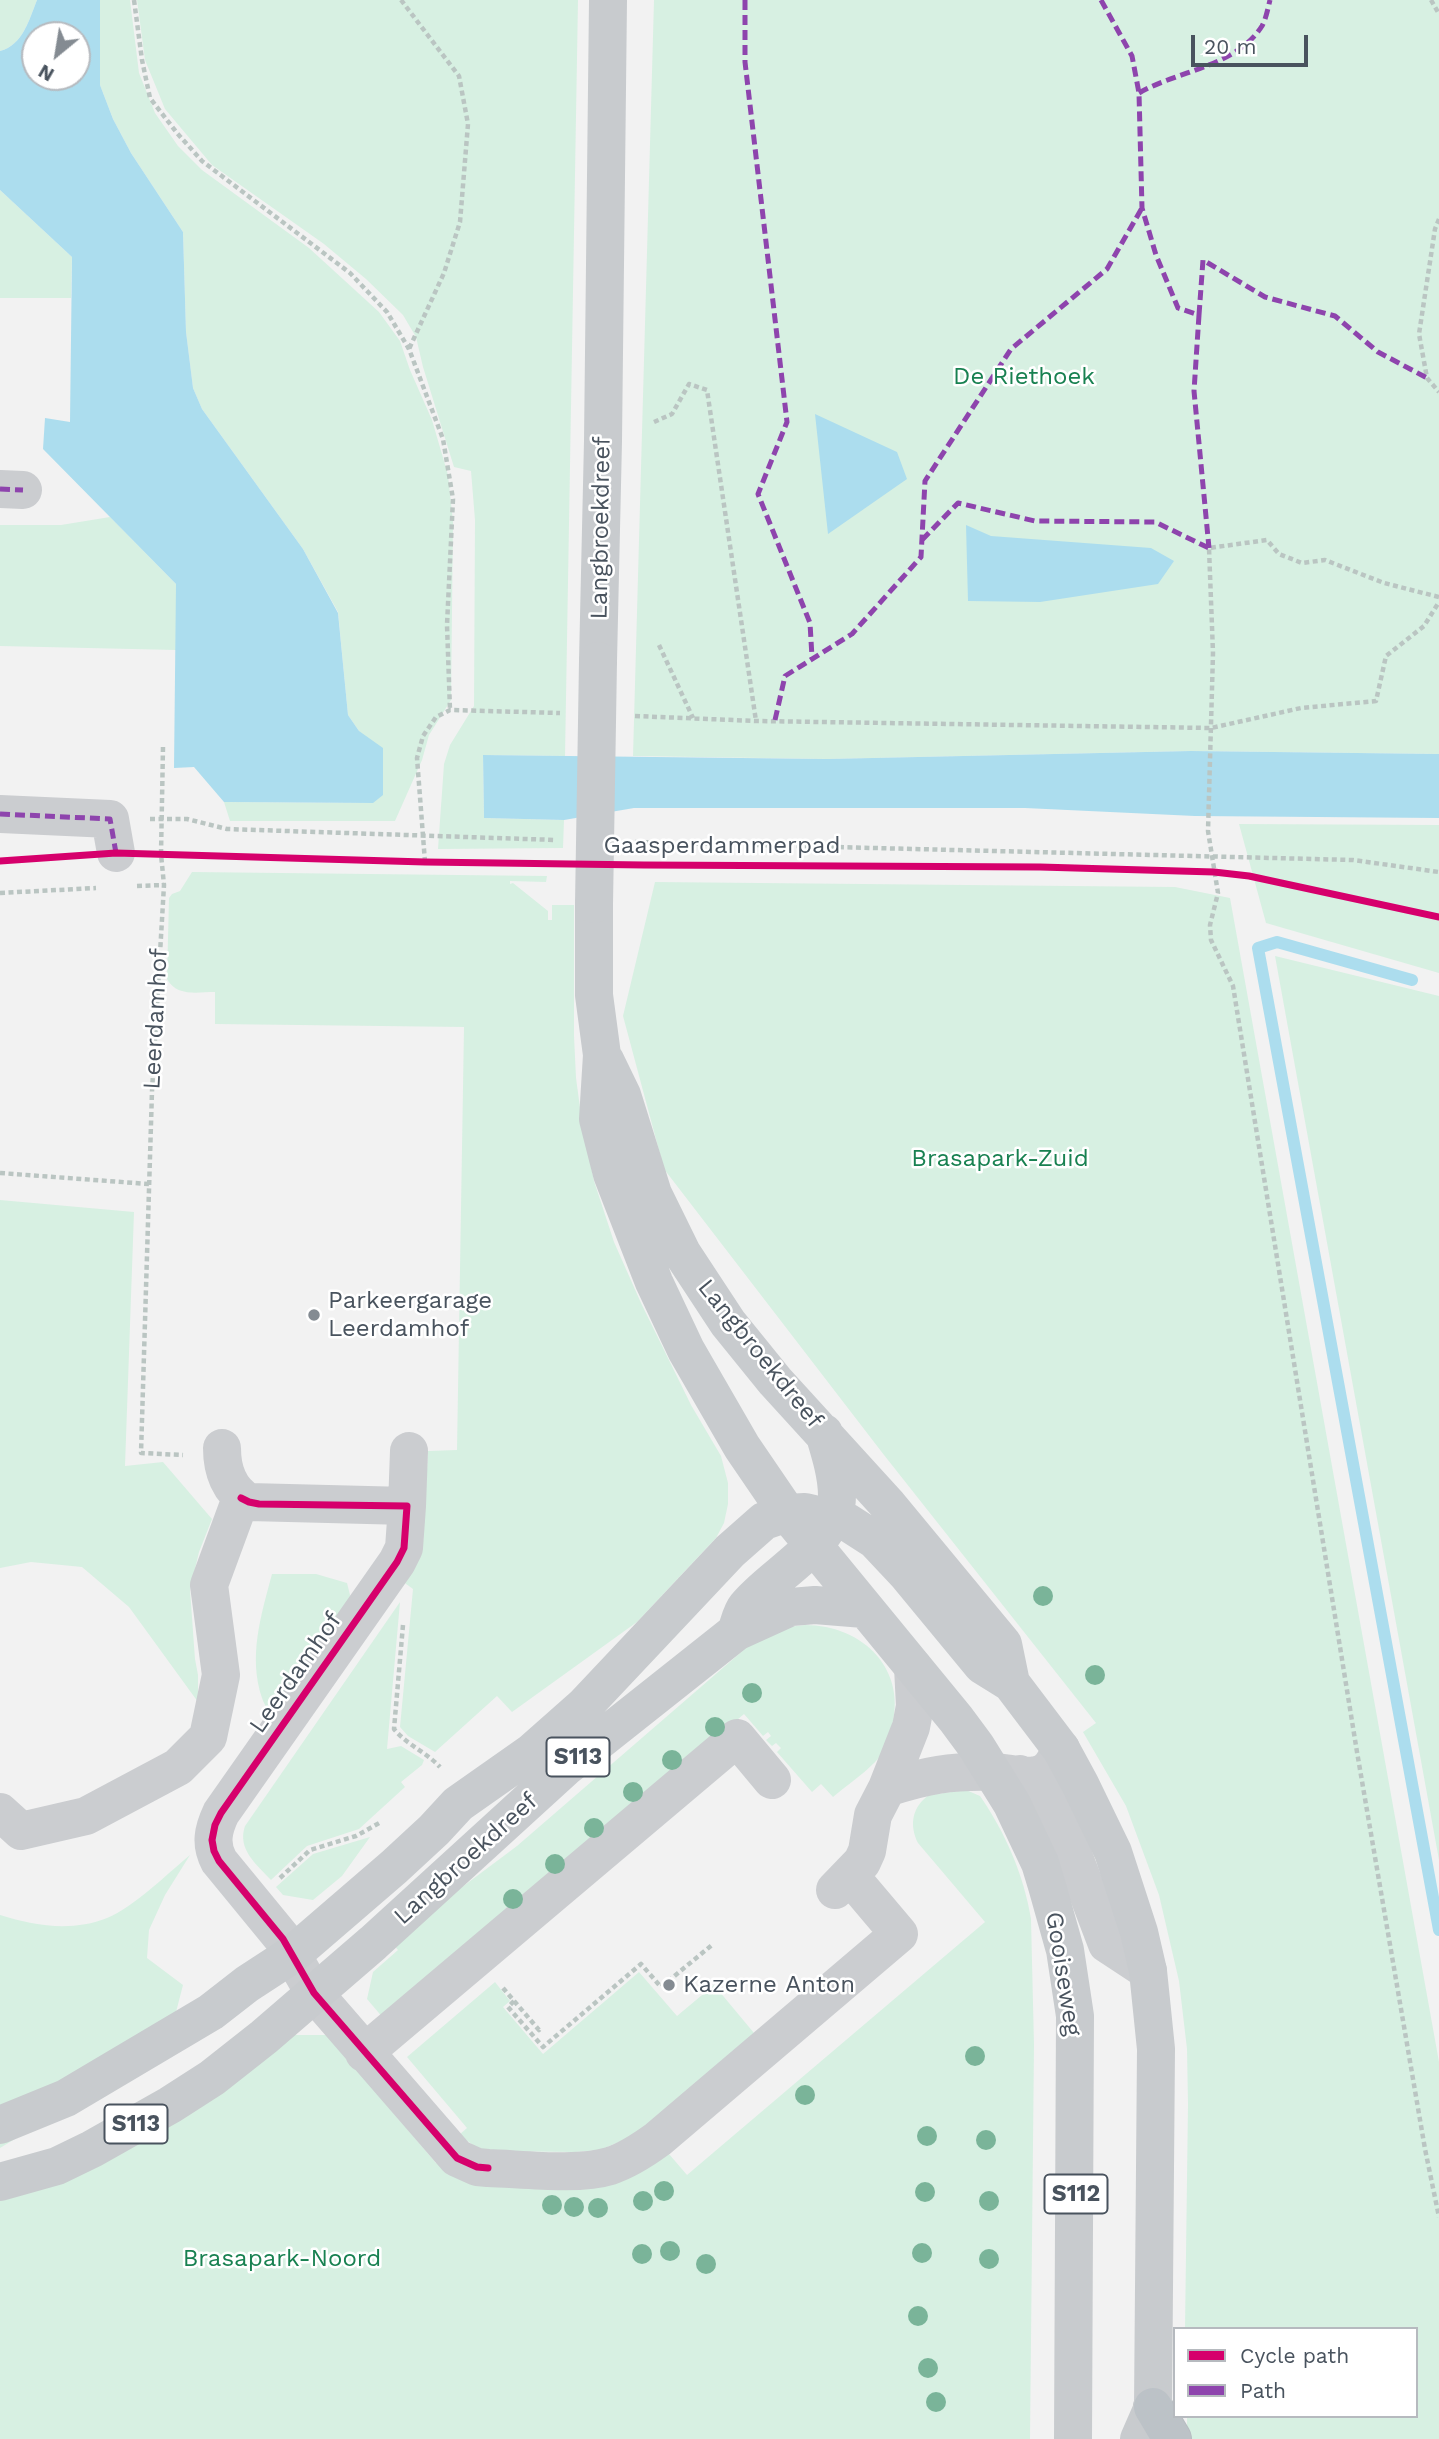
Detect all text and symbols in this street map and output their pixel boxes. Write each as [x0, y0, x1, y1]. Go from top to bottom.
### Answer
north arrow [21, 21, 91, 91]
scale bar [1194, 21, 1311, 65]
text: 20 m [1204, 34, 1256, 59]
text: N [34, 59, 58, 86]
park label: De Riethoek [953, 363, 1095, 391]
street label: Langbroekdreef [585, 436, 617, 620]
street label: Gaasperdammerpad [603, 832, 841, 860]
street label: Leerdamhof [138, 948, 174, 1090]
park label: Brasapark-Zuid [911, 1145, 1089, 1173]
street label: Langbroekdreef [691, 1274, 829, 1434]
place label: Parkeergarage Leerdamhof [328, 1287, 492, 1343]
marker: Parkeergarage Leerdamhof [306, 1307, 322, 1323]
street label: Leerdamhof [244, 1607, 348, 1739]
road number: S113 [546, 1738, 610, 1776]
street label: Langbroekdreef [388, 1787, 544, 1931]
street label: Gooiseweg [1039, 1910, 1087, 2038]
place label: Kazerne Anton [683, 1971, 855, 1999]
marker: Kazerne Anton [661, 1977, 677, 1993]
road number: S113 [104, 2104, 168, 2144]
road number: S112 [1044, 2174, 1108, 2214]
park label: Brasapark-Noord [183, 2245, 381, 2273]
legend [1173, 2327, 1418, 2418]
text: Cycle path [1240, 2343, 1349, 2368]
text: Path [1240, 2378, 1286, 2403]

